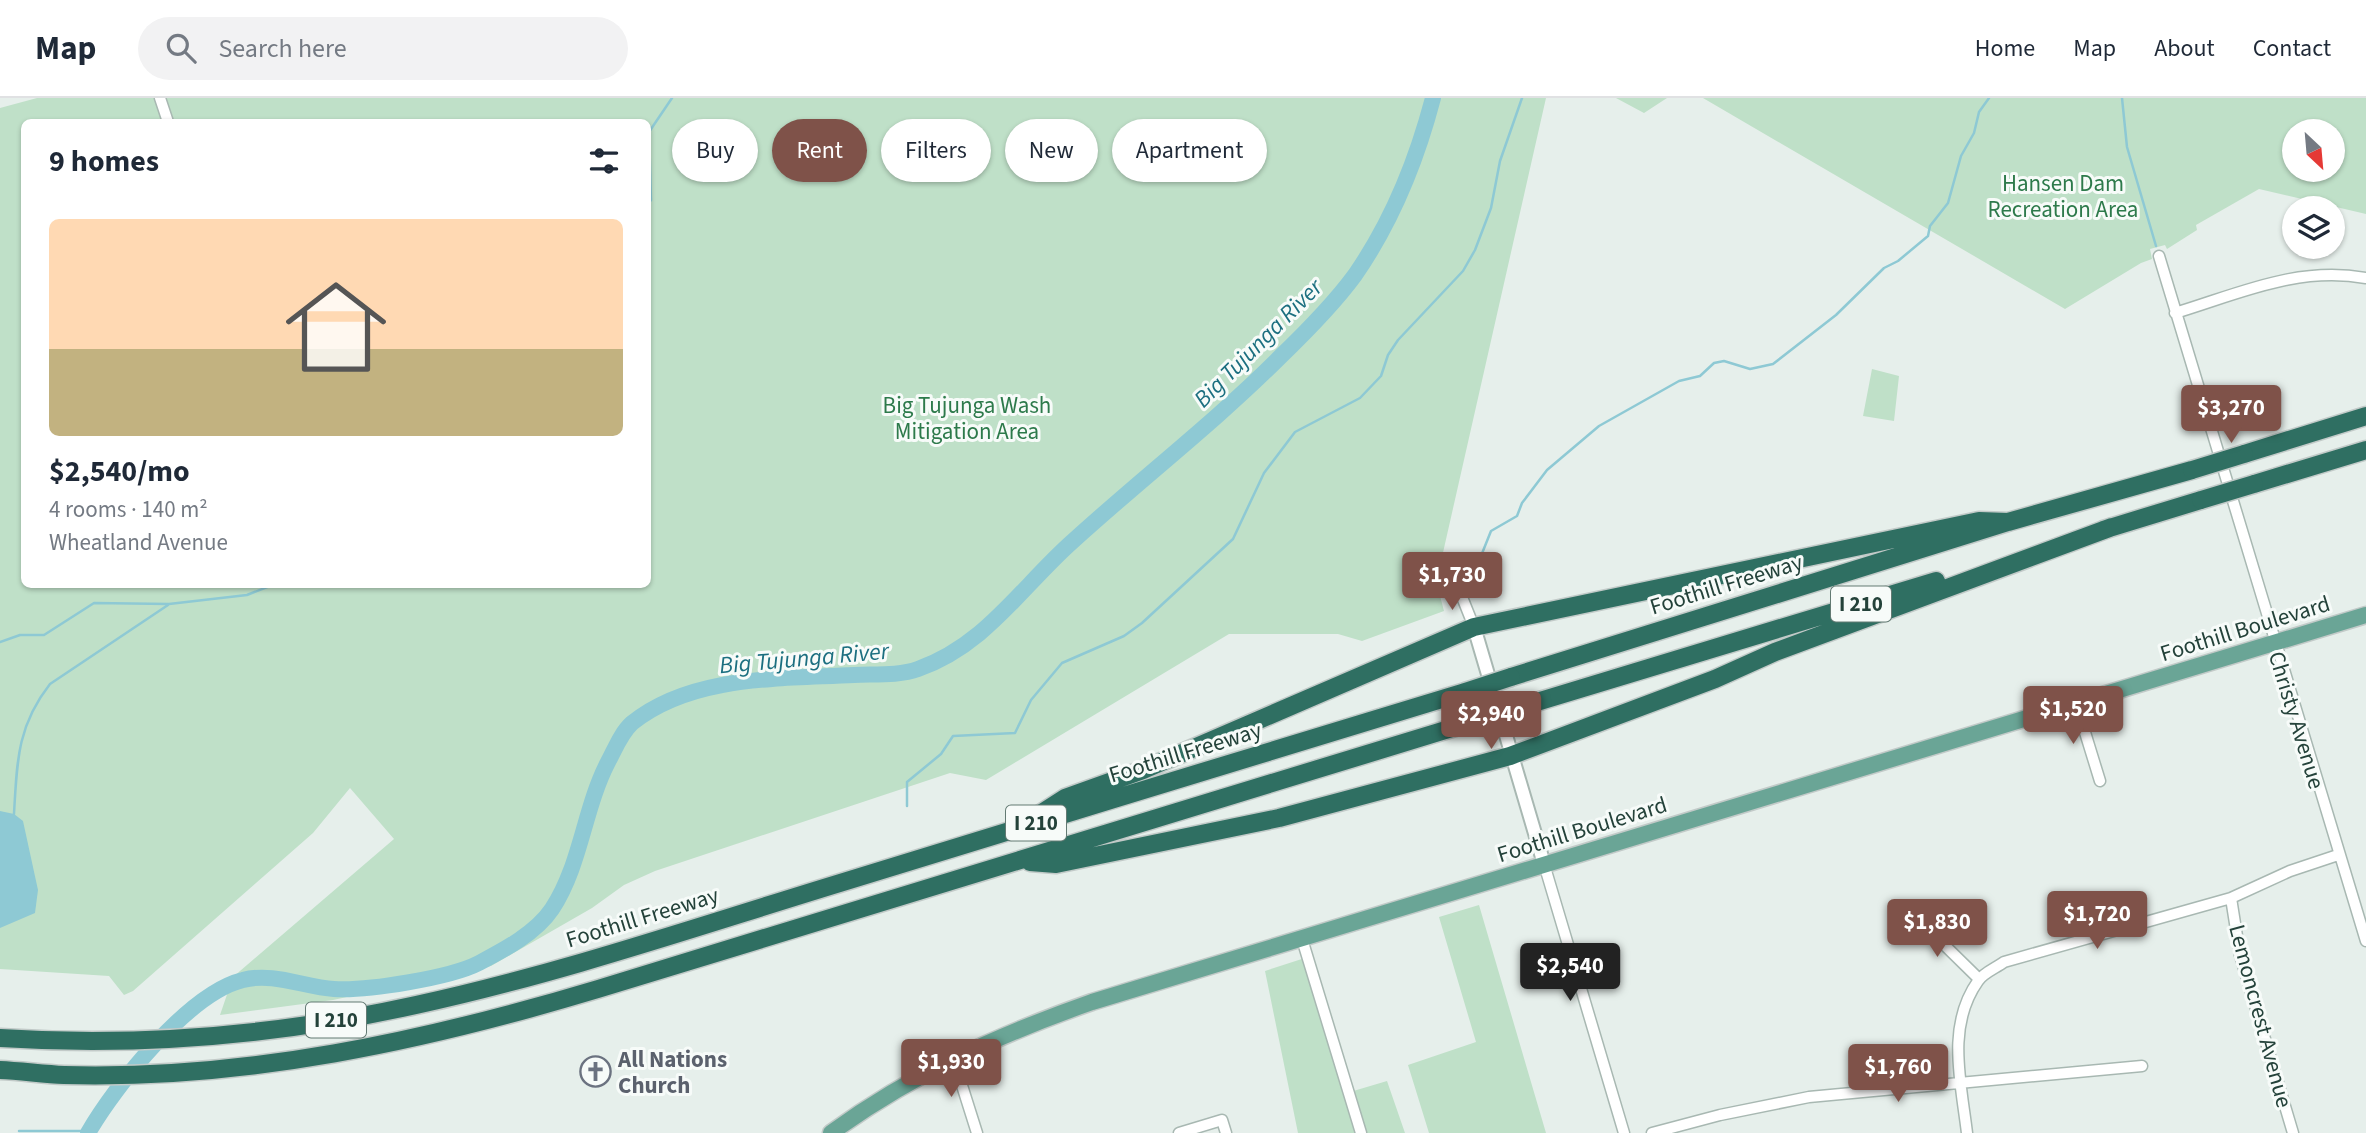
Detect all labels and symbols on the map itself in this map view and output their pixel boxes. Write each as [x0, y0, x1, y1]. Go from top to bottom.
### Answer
north arrow [2282, 119, 2345, 182]
park label: Hansen Dam Recreation Area [1988, 167, 2138, 226]
water label: Big Tujunga River [1186, 270, 1332, 416]
pin: $3,270 [2174, 386, 2288, 445]
park label: Big Tujunga Wash Mitigation Area [883, 389, 1051, 448]
street label: Foothill Freeway [1646, 546, 1807, 623]
pin: $1,730 [1395, 552, 1509, 612]
road number: I 210 [1831, 587, 1891, 622]
street label: Foothill Boulevard [2156, 587, 2334, 670]
water label: Big Tujunga River [718, 634, 892, 683]
street label: Christy Avenue [2260, 647, 2333, 793]
pin: $1,520 [2016, 686, 2130, 746]
pin: $2,940 [1434, 692, 1548, 751]
street label: Foothill Freeway [1105, 714, 1266, 791]
street label: Foothill Boulevard [1493, 788, 1671, 871]
road number: I 210 [1006, 806, 1066, 840]
street label: Foothill Freeway [562, 879, 723, 956]
pin: $1,720 [2040, 892, 2154, 951]
pin: $1,830 [1880, 900, 1994, 959]
street label: Lemoncrest Avenue [2220, 921, 2301, 1111]
pin: $2,540 [1513, 944, 1627, 1003]
road number: I 210 [306, 1002, 366, 1038]
pin: $1,930 [894, 1040, 1008, 1099]
place label: All Nations Church [617, 1043, 727, 1102]
pin: $1,760 [1841, 1044, 1955, 1104]
church icon: All Nations Church [578, 1055, 612, 1089]

